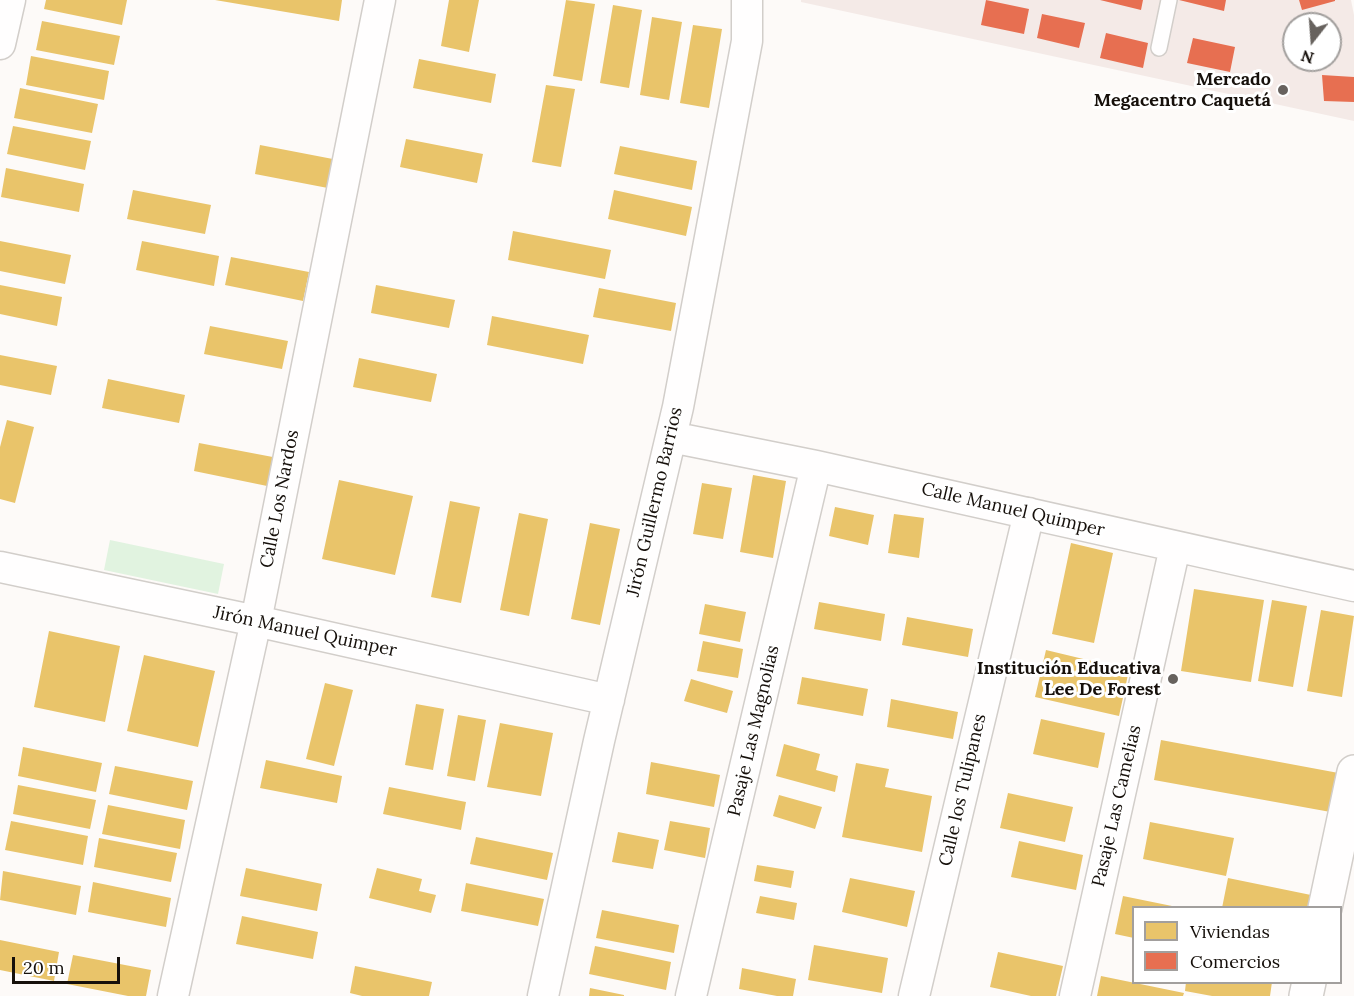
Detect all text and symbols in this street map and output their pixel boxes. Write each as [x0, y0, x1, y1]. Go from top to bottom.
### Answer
north arrow [1282, 12, 1342, 72]
text: N [1298, 46, 1316, 69]
place label: Mercado Megacentro Caquetá [1094, 69, 1271, 112]
marker: Mercado Megacentro Caquetá [1276, 83, 1290, 97]
street label: Jirón Guillermo Barrios [623, 405, 687, 599]
street label: Calle Los Nardos [256, 428, 304, 570]
street label: Calle Manuel Quimper [919, 478, 1107, 542]
street label: Jirón Manuel Quimper [211, 602, 399, 662]
street label: Pasaje Las Magnolias [724, 643, 784, 819]
place label: Institución Educativa Lee De Forest [977, 658, 1161, 700]
marker: Institución Educativa Lee De Forest [1166, 672, 1180, 686]
street label: Calle los Tulipanes [935, 712, 991, 868]
street label: Pasaje Las Camelias [1088, 723, 1146, 889]
legend [1132, 906, 1342, 984]
text: Viviendas [1190, 920, 1270, 943]
scale bar [15, 945, 123, 983]
text: Comercios [1190, 950, 1280, 973]
text: 20 m [23, 956, 65, 979]

